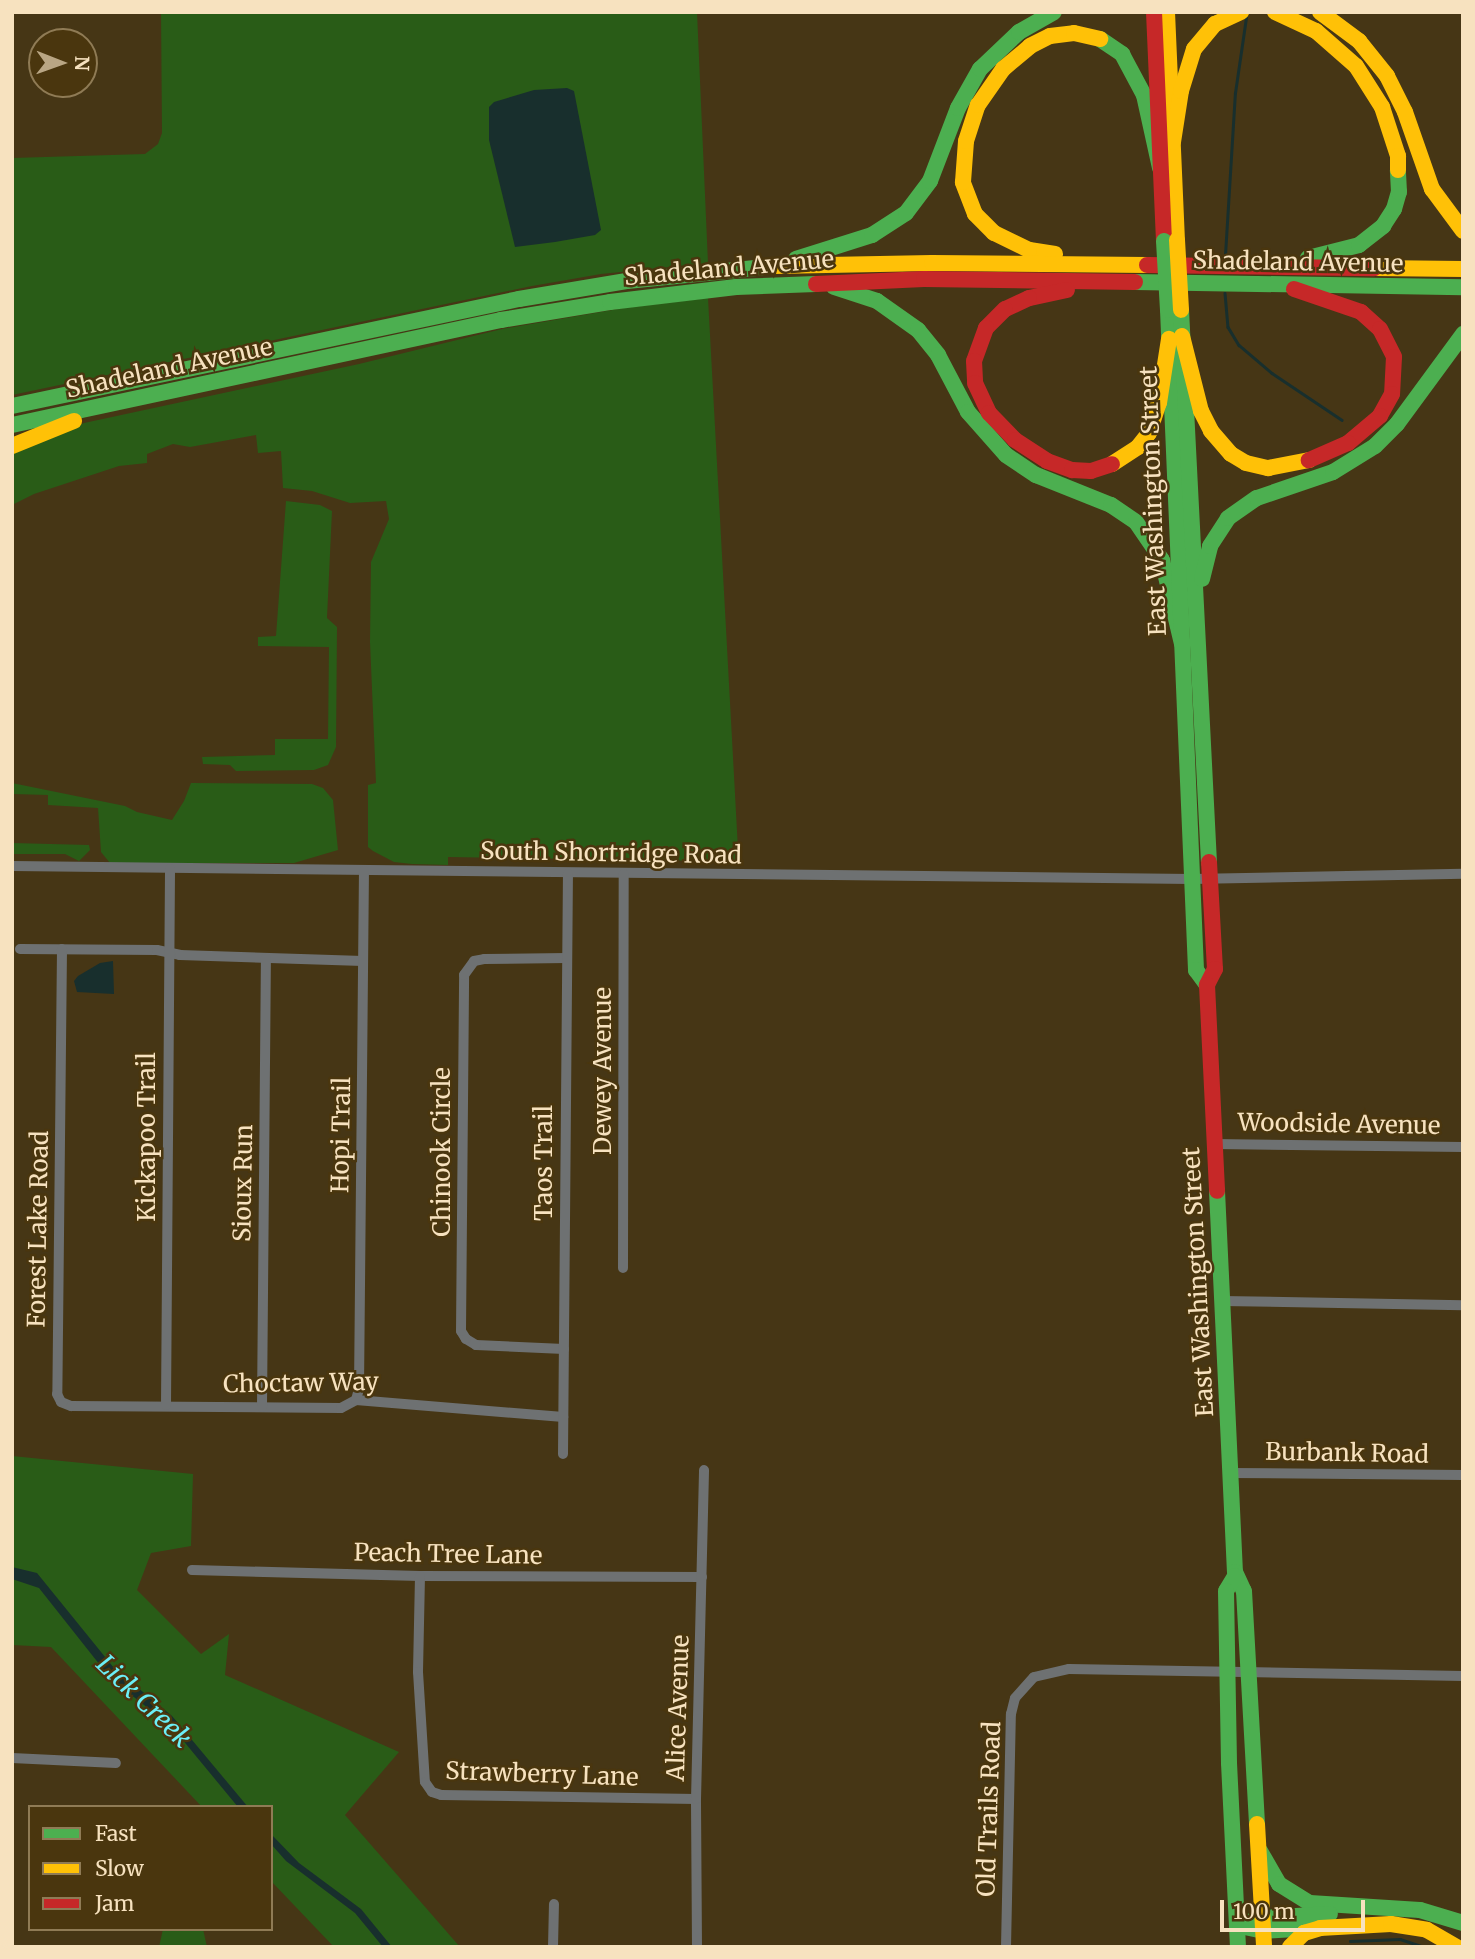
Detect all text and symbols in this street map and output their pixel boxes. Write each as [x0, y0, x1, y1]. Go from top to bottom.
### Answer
north arrow [28, 28, 98, 98]
text: N [70, 56, 94, 71]
street label: Shadeland Avenue [623, 244, 835, 292]
street label: Shadeland Avenue [1192, 246, 1404, 278]
street label: Shadeland Avenue [63, 332, 275, 404]
street label: East Washington Street [1134, 365, 1172, 637]
street label: South Shortridge Road [480, 836, 742, 870]
street label: Dewey Avenue [589, 987, 617, 1155]
street label: Kickapoo Trail [133, 1052, 161, 1222]
street label: Chinook Circle [428, 1067, 456, 1237]
street label: Hopi Trail [326, 1077, 356, 1193]
street label: Taos Trail [530, 1105, 558, 1221]
street label: Woodside Avenue [1237, 1108, 1441, 1140]
street label: Sioux Run [228, 1124, 258, 1242]
street label: Forest Lake Road [22, 1130, 54, 1328]
street label: East Washington Street [1177, 1146, 1219, 1418]
street label: Choctaw Way [223, 1367, 379, 1399]
street label: Burbank Road [1265, 1437, 1429, 1469]
street label: Peach Tree Lane [353, 1538, 543, 1570]
street label: Alice Avenue [661, 1634, 695, 1782]
water label: Lick Creek [90, 1648, 198, 1754]
street label: Old Trails Road [972, 1721, 1006, 1897]
street label: Strawberry Lane [445, 1756, 639, 1792]
legend [28, 1805, 273, 1931]
text: Fast [95, 1820, 137, 1847]
text: Slow [95, 1855, 144, 1882]
scale bar [1223, 1885, 1368, 1929]
text: Jam [95, 1890, 134, 1917]
text: 100 m [1233, 1898, 1295, 1925]

